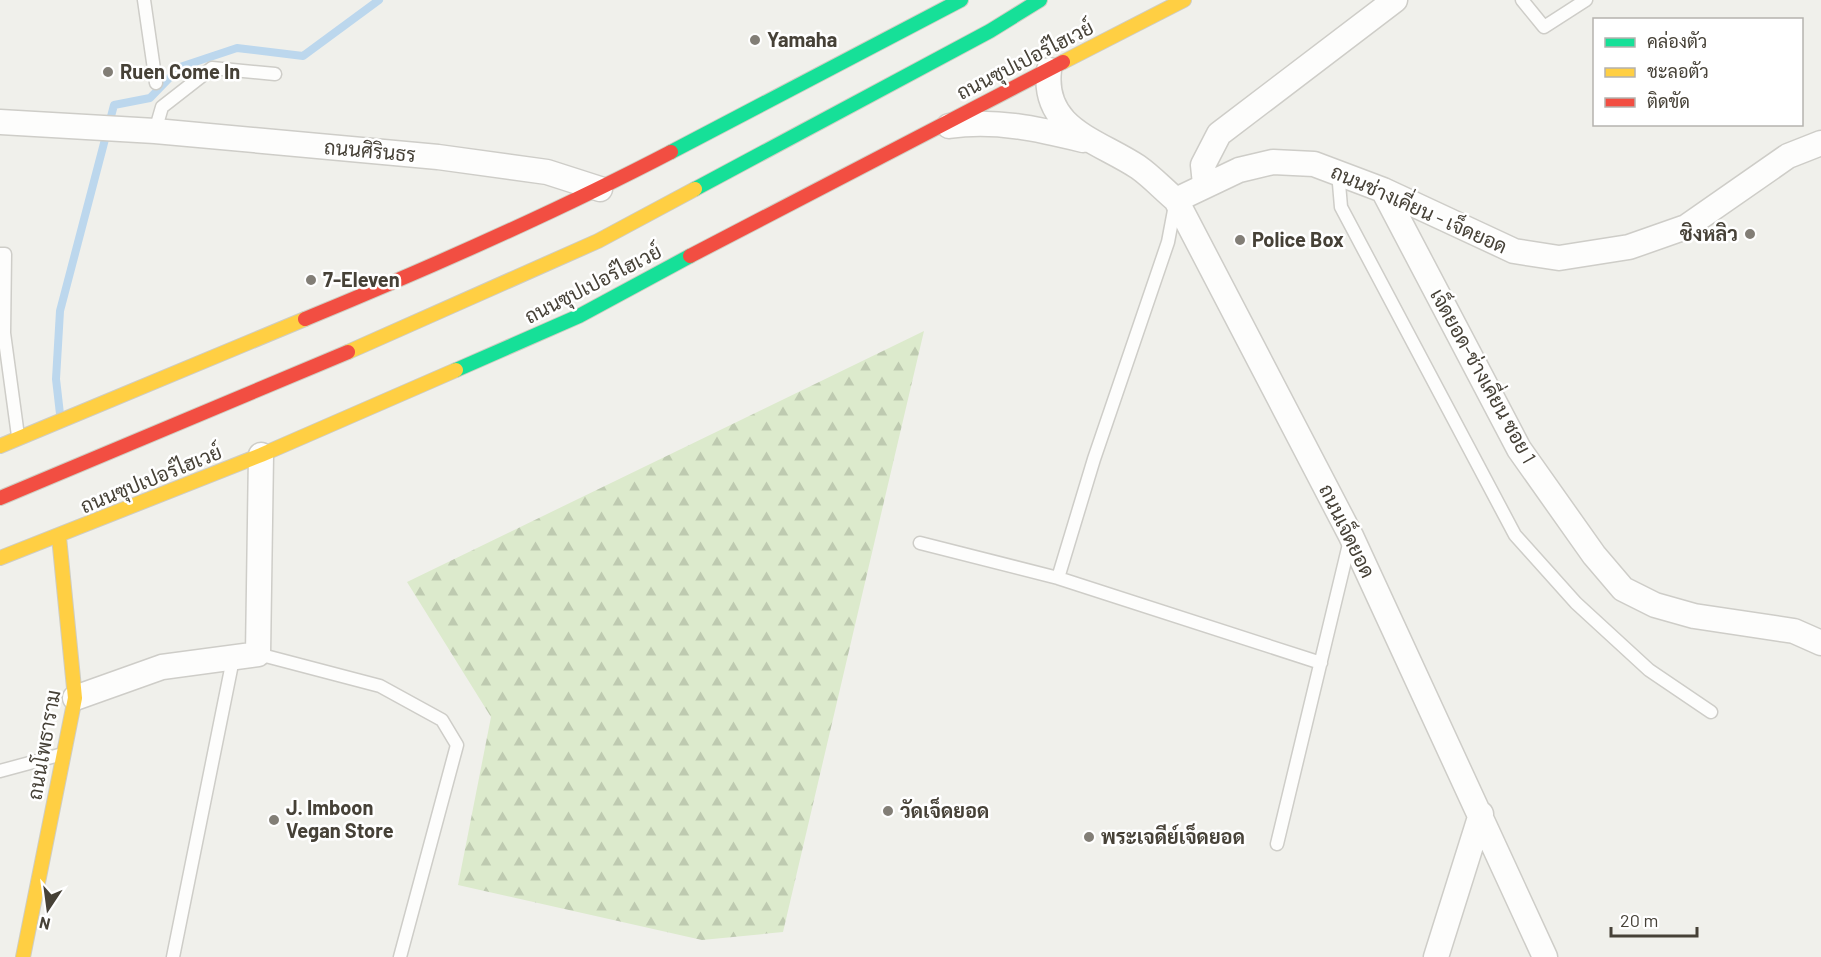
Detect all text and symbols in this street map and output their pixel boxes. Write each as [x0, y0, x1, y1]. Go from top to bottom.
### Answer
street label: ถนนซุปเปอร์ไฮเวย์ [952, 13, 1098, 107]
legend [1593, 18, 1803, 126]
place label: Yamaha [767, 27, 837, 51]
text: คล่องตัว [1647, 30, 1707, 52]
marker: Yamaha [748, 33, 762, 47]
place label: Ruen Come In [120, 59, 240, 83]
text: ชะลอตัว [1647, 60, 1709, 82]
marker: Ruen Come In [101, 65, 115, 79]
text: ติดขัด [1647, 90, 1690, 112]
street label: ถนนศิรินธร [323, 134, 417, 166]
street label: ถนนช่างเคี่ยน - เจ็ดยอด [1328, 155, 1513, 258]
place label: ชิงหลิว [1680, 221, 1738, 245]
place label: Police Box [1252, 227, 1344, 251]
marker: ชิงหลิว [1743, 227, 1757, 241]
marker: Police Box [1233, 233, 1247, 247]
street label: ถนนซุปเปอร์ไฮเวย์ [520, 237, 666, 331]
place label: 7-Eleven [323, 267, 400, 291]
marker: 7-Eleven [304, 273, 318, 287]
street label: เจ็ดยอด-ช่างเคี่ยน ซอย 1 [1426, 282, 1545, 467]
street label: ถนนซุปเปอร์ไฮเวย์ [76, 438, 226, 520]
street label: ถนนเจ็ดยอด [1315, 479, 1383, 581]
street label: ถนนโพธาราม [22, 688, 64, 802]
place label: J. Imboon Vegan Store [286, 795, 394, 842]
place label: วัดเจ็ดยอด [900, 797, 989, 822]
marker: วัดเจ็ดยอด [881, 804, 895, 818]
marker: J. Imboon Vegan Store [267, 813, 281, 827]
place label: พระเจดีย์เจ็ดยอด [1101, 823, 1245, 848]
marker: พระเจดีย์เจ็ดยอด [1082, 830, 1096, 844]
north arrow [18, 879, 78, 939]
scale bar [1611, 900, 1696, 938]
text: 20 m [1620, 909, 1658, 931]
text: N [37, 914, 52, 935]

